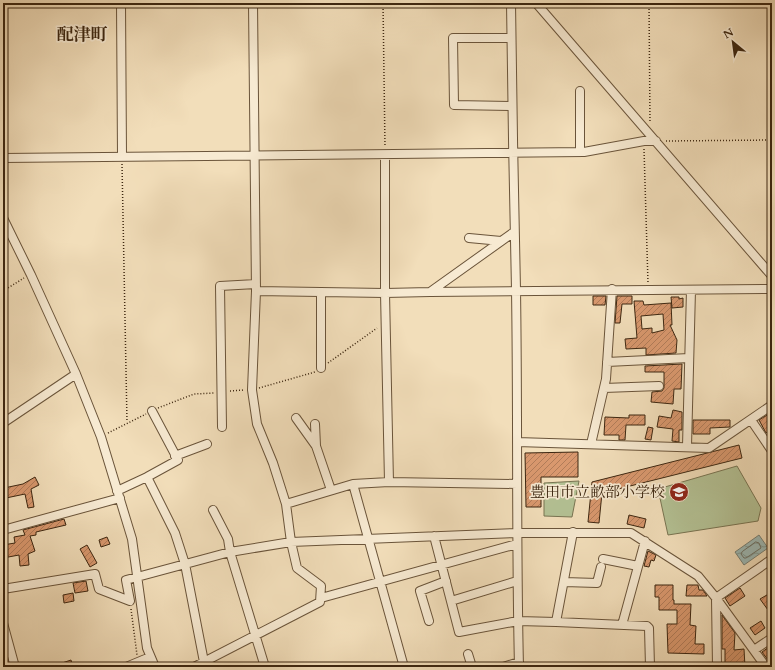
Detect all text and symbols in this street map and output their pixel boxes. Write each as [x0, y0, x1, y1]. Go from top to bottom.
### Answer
north arrow [713, 22, 753, 62]
district label: 配津町 [57, 23, 108, 46]
text: N [721, 25, 737, 43]
school or university icon: 豊田市立畝部小学校 [668, 481, 690, 503]
place label: 豊田市立畝部小学校 [530, 482, 665, 502]

